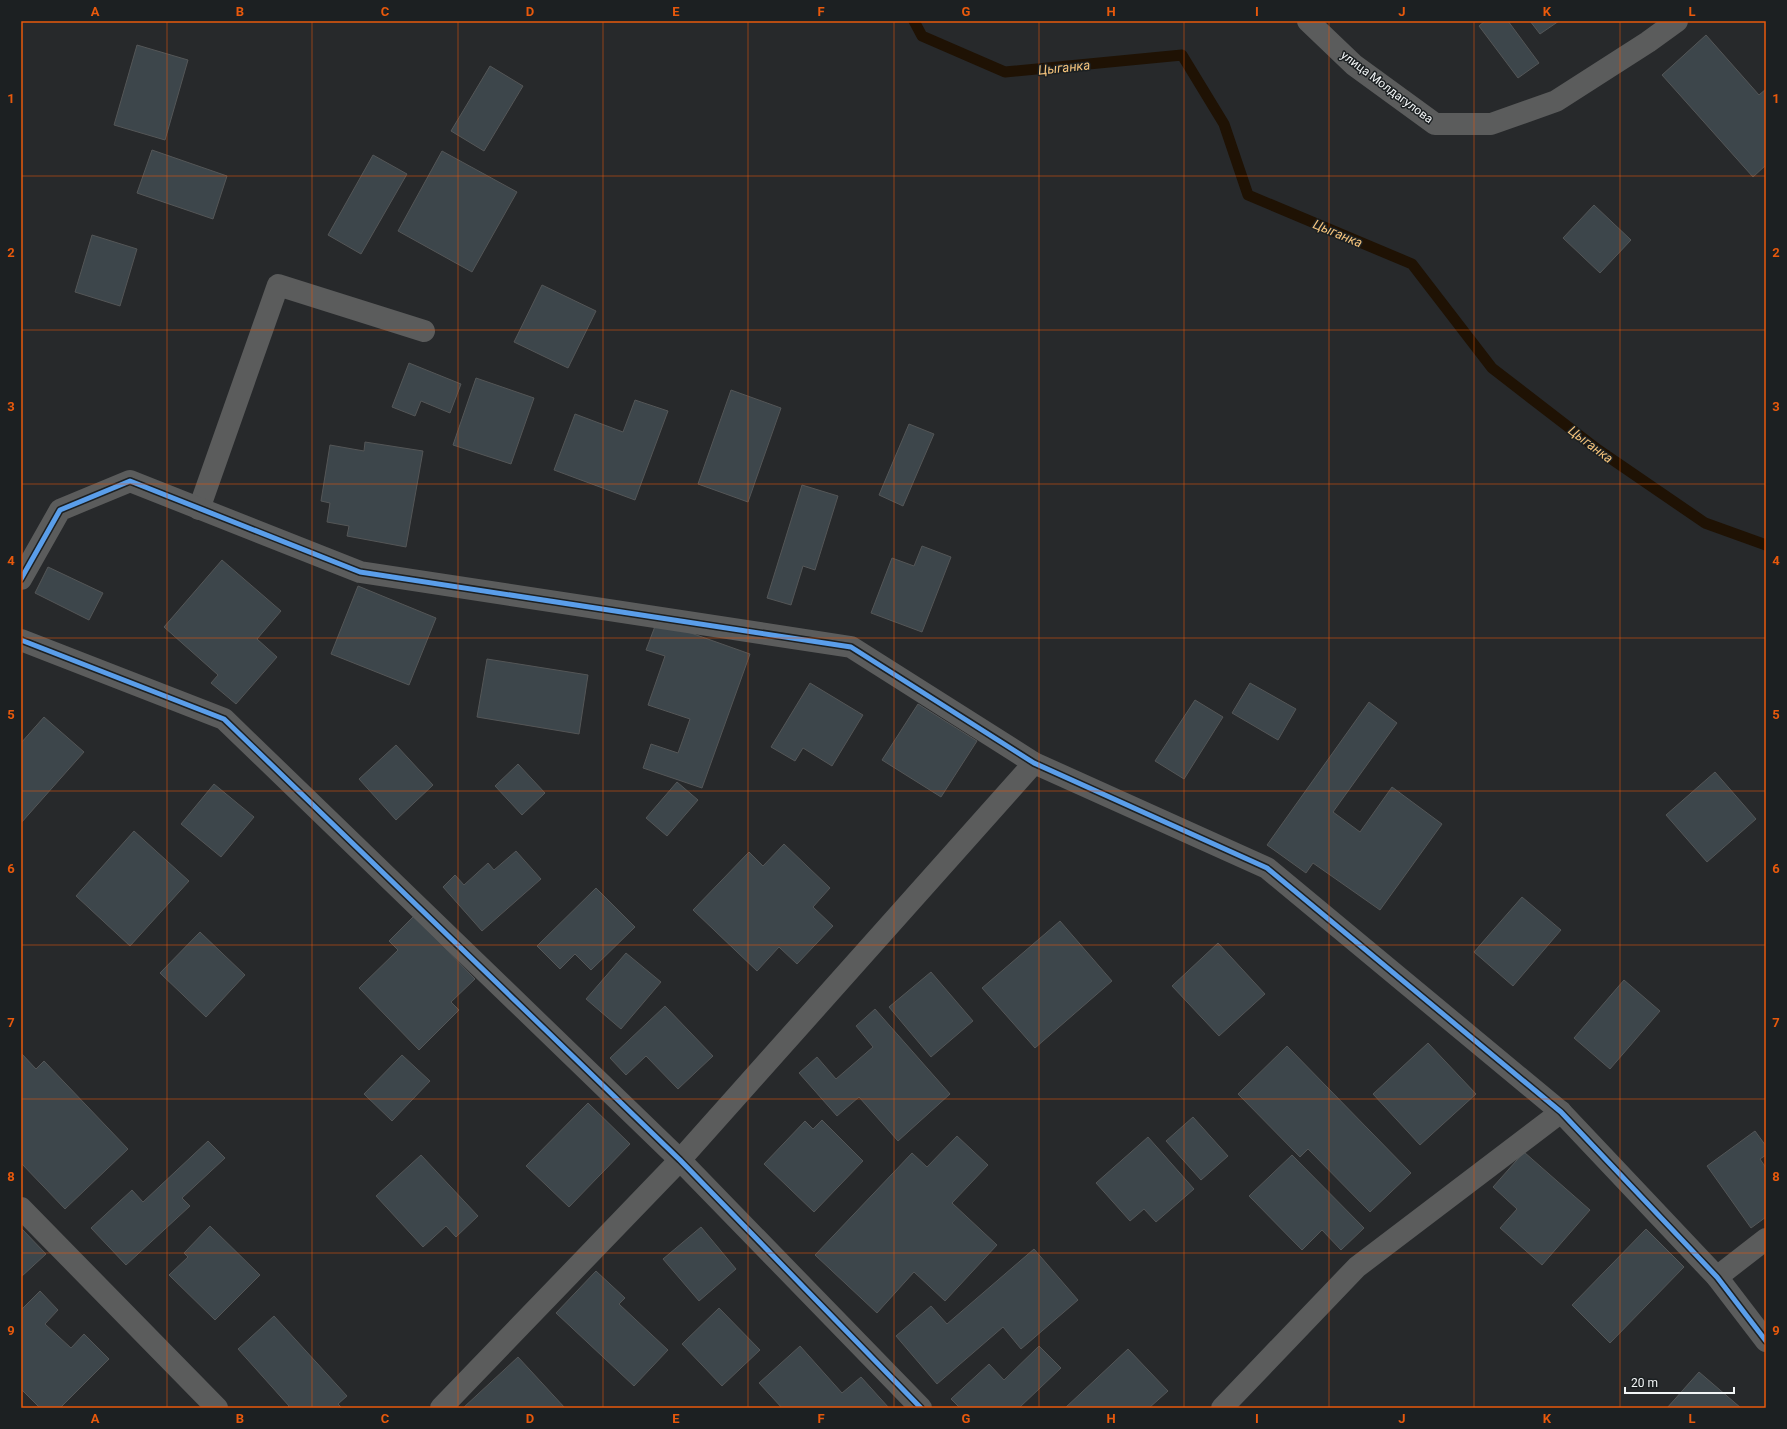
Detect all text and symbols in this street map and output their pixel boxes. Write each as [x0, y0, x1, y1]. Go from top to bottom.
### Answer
text: A [91, 4, 100, 19]
text: B [236, 4, 244, 19]
text: C [381, 4, 390, 19]
text: D [526, 4, 534, 19]
text: E [672, 4, 680, 19]
text: F [817, 4, 825, 19]
text: G [962, 4, 971, 19]
text: H [1106, 4, 1116, 19]
text: I [1255, 4, 1259, 19]
text: J [1398, 4, 1406, 19]
text: K [1543, 4, 1552, 19]
text: L [1688, 4, 1696, 19]
street label: улица Молдагулова [1338, 48, 1436, 126]
water label: Цыганка [1037, 57, 1091, 78]
text: 1 [7, 91, 15, 106]
text: 1 [1772, 91, 1780, 106]
water label: Цыганка [1311, 216, 1365, 251]
text: 2 [7, 245, 15, 260]
text: 2 [1772, 245, 1780, 260]
text: 3 [7, 399, 15, 414]
text: 3 [1772, 399, 1780, 414]
water label: Цыганка [1565, 423, 1616, 466]
text: 4 [7, 553, 15, 568]
text: 4 [1772, 553, 1780, 568]
text: 5 [7, 707, 15, 722]
text: 5 [1772, 707, 1780, 722]
text: 6 [7, 861, 15, 876]
text: 6 [1772, 861, 1780, 876]
text: 7 [7, 1015, 15, 1030]
text: 7 [1772, 1015, 1780, 1030]
text: 8 [7, 1169, 15, 1184]
text: 8 [1772, 1169, 1780, 1184]
text: 9 [7, 1323, 15, 1338]
text: 9 [1772, 1323, 1780, 1338]
scale bar [1625, 1369, 1734, 1395]
text: 20 m [1631, 1376, 1658, 1390]
text: A [91, 1411, 100, 1426]
text: B [236, 1411, 244, 1426]
text: C [381, 1411, 390, 1426]
text: D [526, 1411, 534, 1426]
text: E [672, 1411, 680, 1426]
text: F [817, 1411, 825, 1426]
text: G [962, 1411, 971, 1426]
text: H [1106, 1411, 1116, 1426]
text: I [1255, 1411, 1259, 1426]
text: J [1398, 1411, 1406, 1426]
text: K [1543, 1411, 1552, 1426]
text: L [1688, 1411, 1696, 1426]

